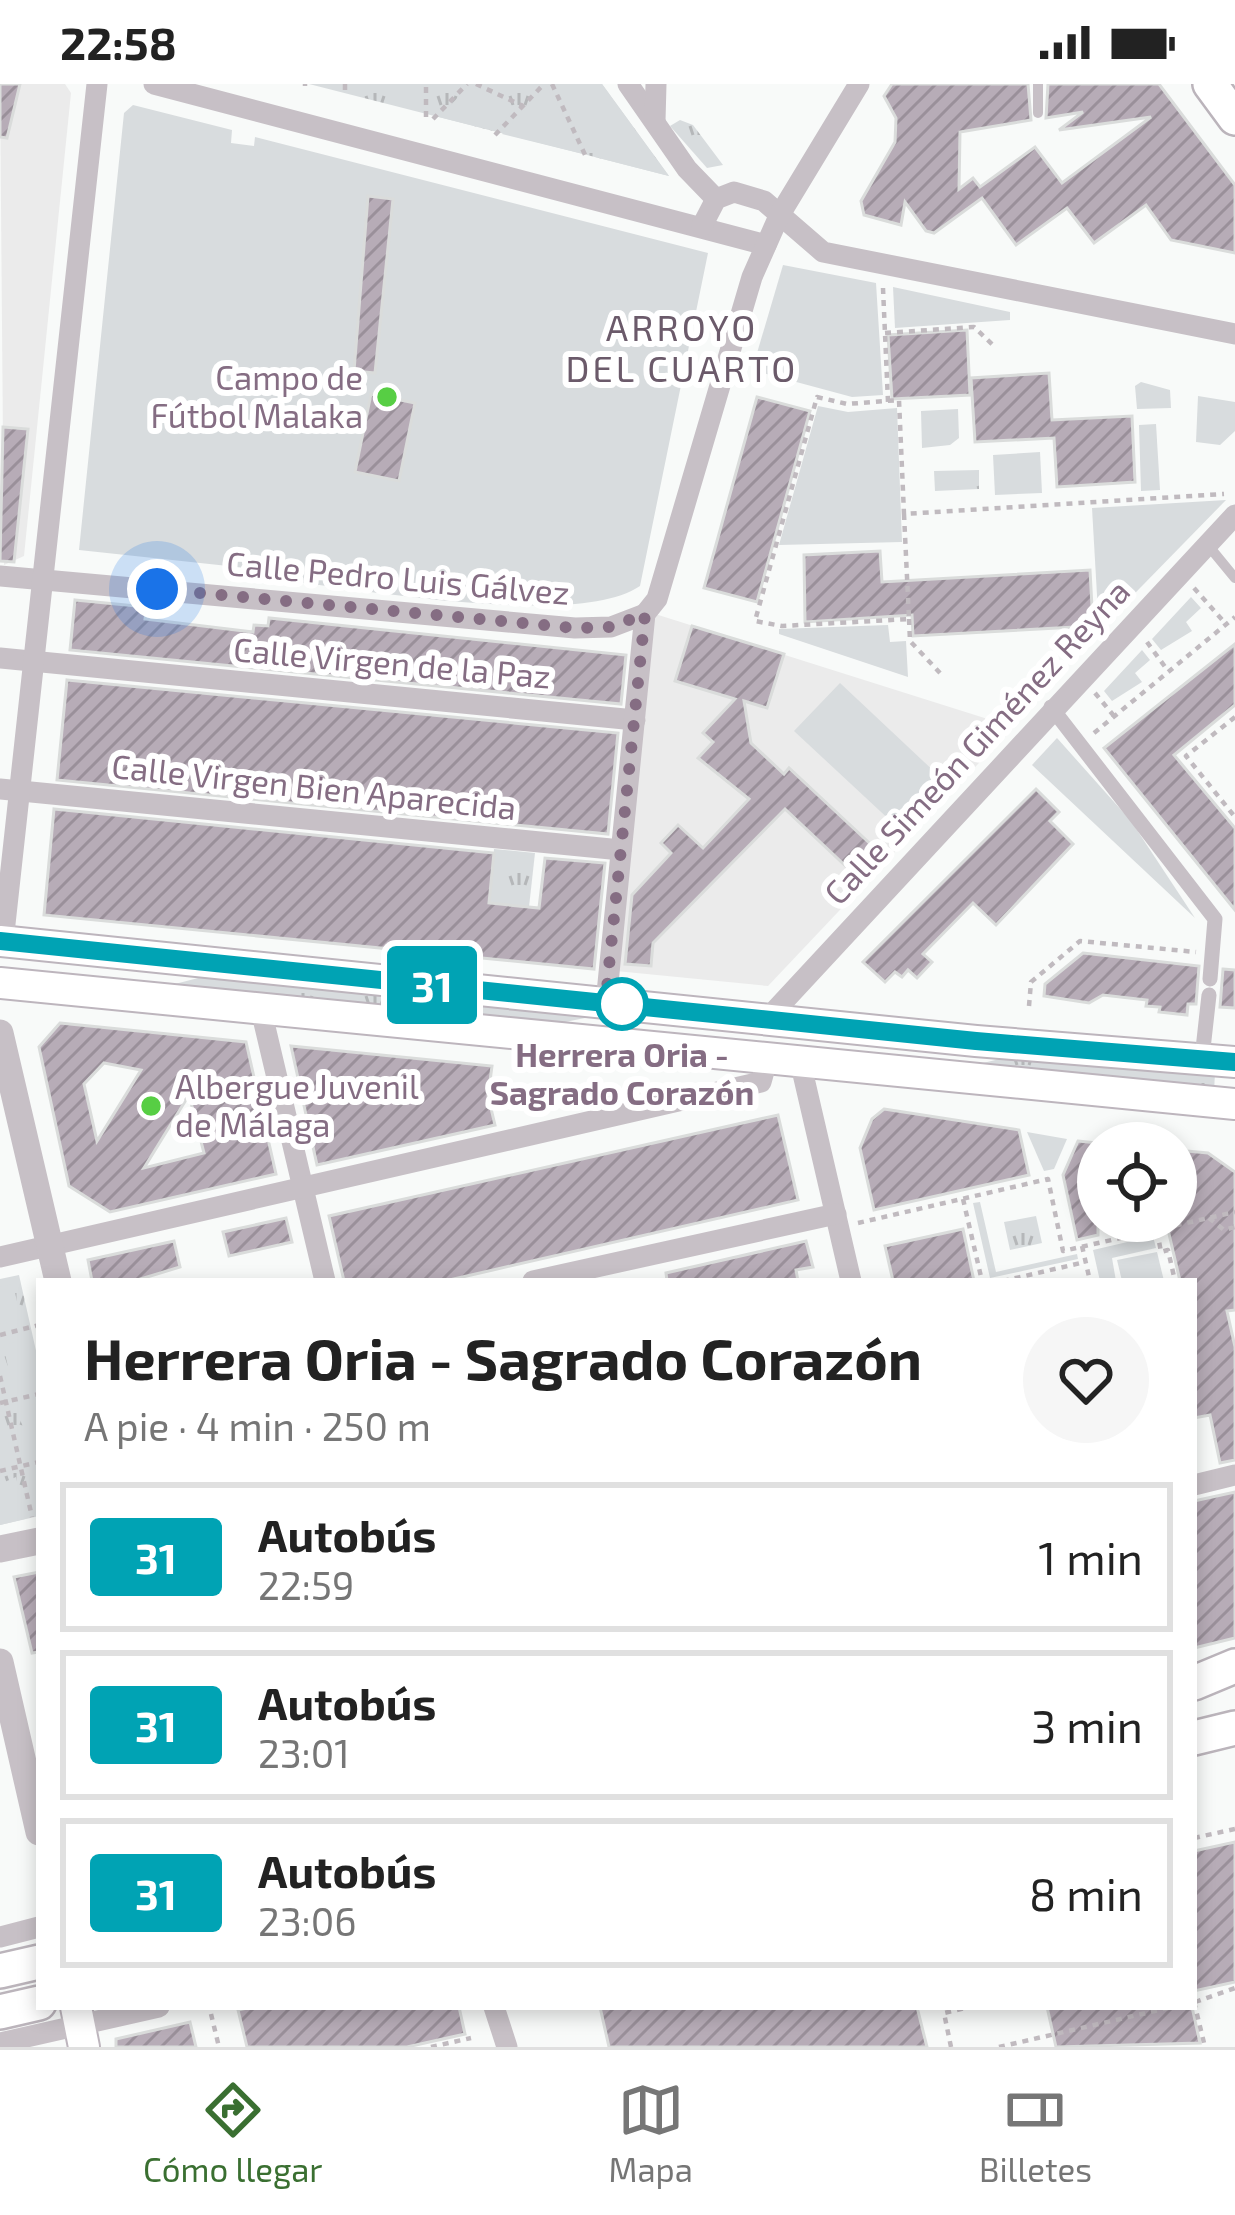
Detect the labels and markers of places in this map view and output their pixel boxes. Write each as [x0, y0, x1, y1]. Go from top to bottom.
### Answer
place label: Campo de Fútbol Malaka [151, 357, 363, 435]
marker: Campo de Fútbol Malaka [374, 384, 400, 410]
marker: Herrera Oria - Sagrado Corazón [597, 979, 647, 1029]
place label: Herrera Oria - Sagrado Corazón [490, 1034, 754, 1112]
place label: Albergue Juvenil de Málaga [175, 1066, 419, 1144]
marker: Albergue Juvenil de Málaga [138, 1093, 164, 1119]

